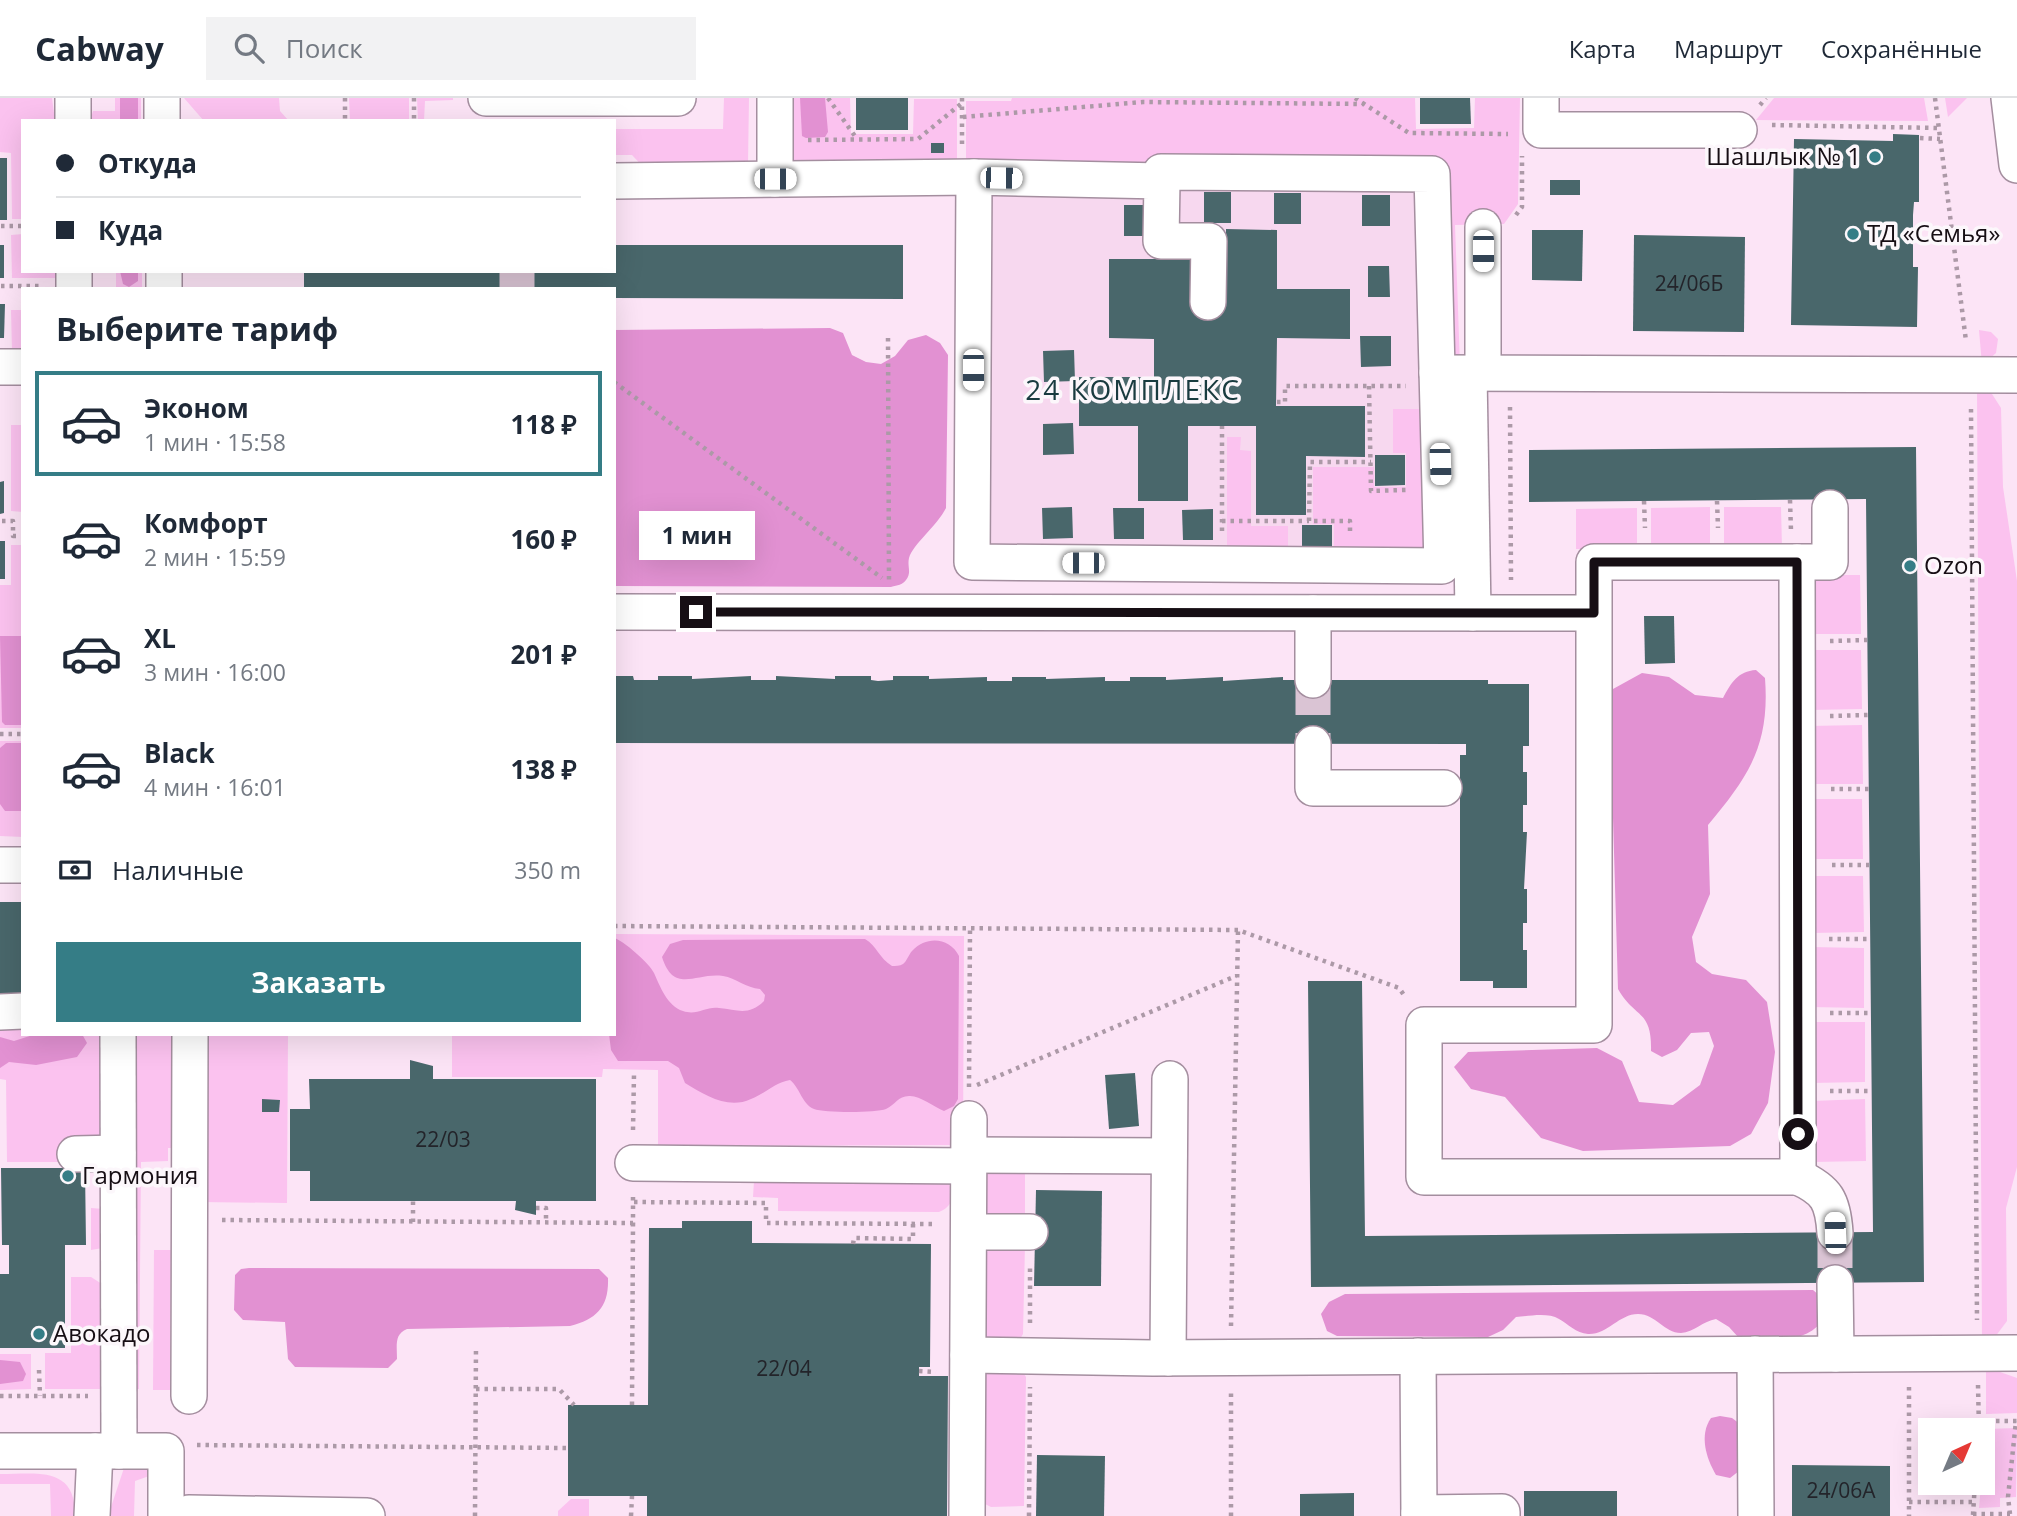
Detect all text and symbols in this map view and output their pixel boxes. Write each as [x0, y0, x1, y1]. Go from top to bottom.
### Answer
search box [206, 17, 696, 80]
text: Cabway [35, 26, 164, 71]
icon: search [230, 29, 268, 67]
text: Поиск [286, 30, 363, 66]
text: Карта [1569, 32, 1636, 65]
text: Маршрут [1674, 32, 1783, 65]
text: Сохранённые [1821, 32, 1982, 65]
place label: Шашлык № 1 [1706, 139, 1861, 172]
text: Откуда [98, 145, 197, 181]
marker: Шашлык № 1 [1867, 149, 1883, 165]
car [980, 167, 1023, 189]
car [755, 169, 797, 190]
text: Куда [98, 212, 163, 248]
place label: ТД «Семья» [1867, 216, 2000, 249]
marker: ТД «Семья» [1845, 226, 1861, 242]
car [1473, 230, 1494, 272]
house number: 24/06Б [1655, 269, 1723, 297]
text: Выберите тариф [56, 307, 338, 350]
car [963, 349, 984, 391]
district label: 24 КОМПЛЕКС [1025, 370, 1241, 408]
text: Эконом [144, 390, 249, 426]
icon: car [60, 392, 123, 455]
text: 118 ₽ [511, 406, 577, 442]
text: 1 мин · 15:58 [144, 426, 286, 458]
car [1429, 443, 1452, 485]
text: Комфорт [144, 505, 268, 541]
icon: car [60, 507, 123, 570]
callout: 1 мин [638, 510, 754, 560]
text: 1 мин [662, 519, 732, 551]
text: 160 ₽ [511, 521, 577, 557]
text: 2 мин · 15:59 [144, 541, 286, 573]
place label: Ozon [1924, 548, 1983, 581]
car [1063, 553, 1105, 574]
marker: Ozon [1902, 558, 1918, 574]
route end [680, 596, 712, 628]
text: XL [144, 620, 176, 656]
icon: car [60, 622, 123, 685]
text: 201 ₽ [511, 636, 577, 672]
text: 3 мин · 16:00 [144, 656, 286, 688]
text: Black [144, 735, 215, 771]
icon: car [60, 737, 123, 800]
text: 138 ₽ [511, 751, 577, 787]
text: 4 мин · 16:01 [144, 771, 286, 803]
icon: cash [56, 851, 94, 889]
text: Наличные [112, 852, 244, 888]
text: 350 m [514, 854, 581, 886]
button: Заказать [56, 942, 581, 1022]
route start [1782, 1118, 1814, 1150]
house number: 22/03 [415, 1125, 471, 1153]
place label: Гармония [82, 1158, 198, 1191]
marker: Гармония [60, 1168, 76, 1184]
car [1824, 1212, 1847, 1254]
place label: Авокадо [53, 1316, 150, 1349]
marker: Авокадо [31, 1326, 47, 1342]
house number: 22/04 [756, 1354, 812, 1382]
north arrow [1918, 1418, 1995, 1494]
map controls [1918, 1418, 1995, 1495]
house number: 24/06А [1806, 1476, 1876, 1504]

